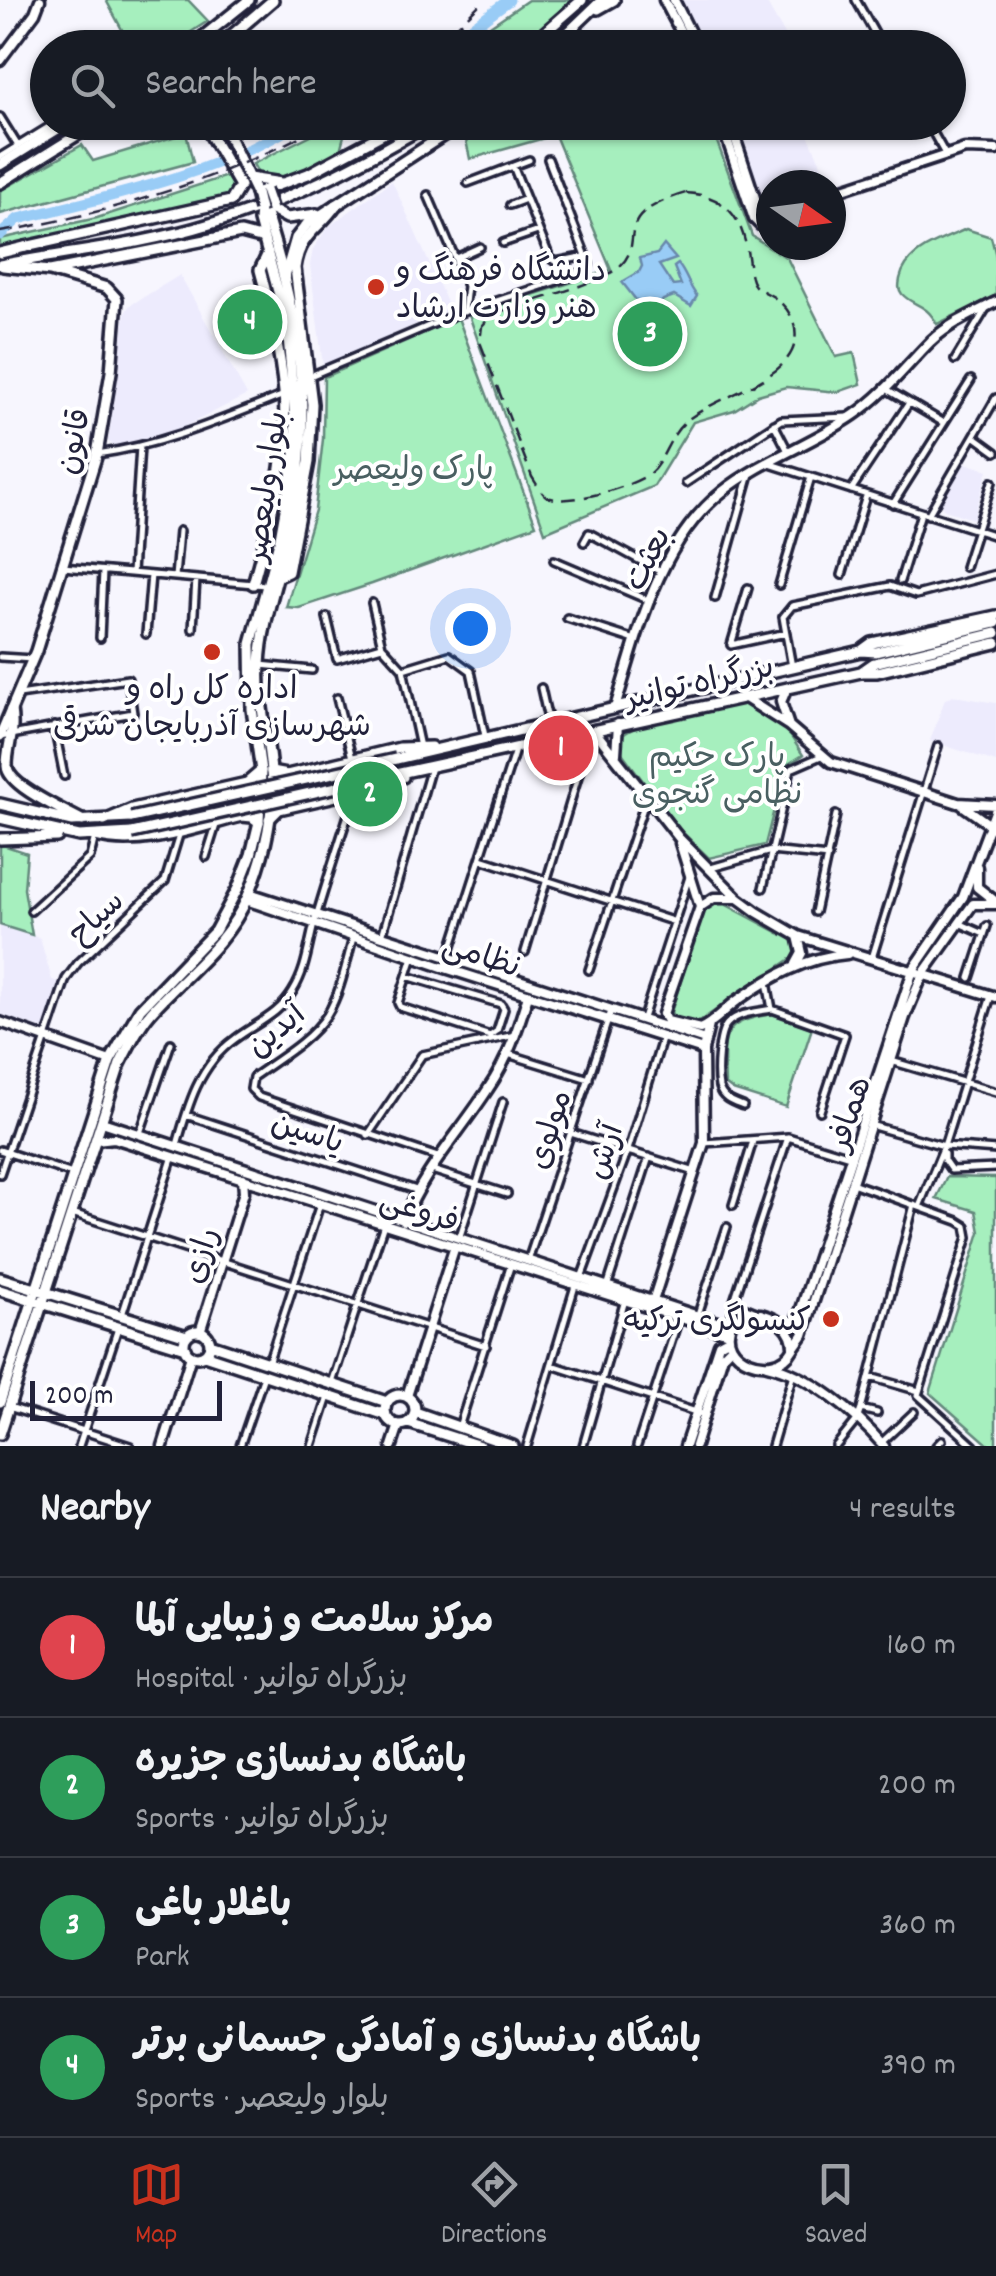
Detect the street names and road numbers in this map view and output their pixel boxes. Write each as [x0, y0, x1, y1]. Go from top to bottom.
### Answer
street label: قانون [47, 405, 106, 479]
street label: بلوار ولیعصر [236, 408, 303, 568]
street label: بعثت [615, 520, 686, 600]
street label: بزرگراه توانیر [618, 646, 779, 726]
street label: سیاح [60, 881, 137, 958]
street label: نظامی [435, 925, 525, 993]
street label: آیدین [239, 994, 319, 1071]
street label: همافر [818, 1071, 886, 1161]
street label: مولوی [518, 1085, 587, 1176]
street label: یاسین [264, 1102, 349, 1169]
street label: آرش [577, 1118, 639, 1187]
street label: فروغى [373, 1179, 464, 1248]
street label: رازی [174, 1223, 234, 1290]

